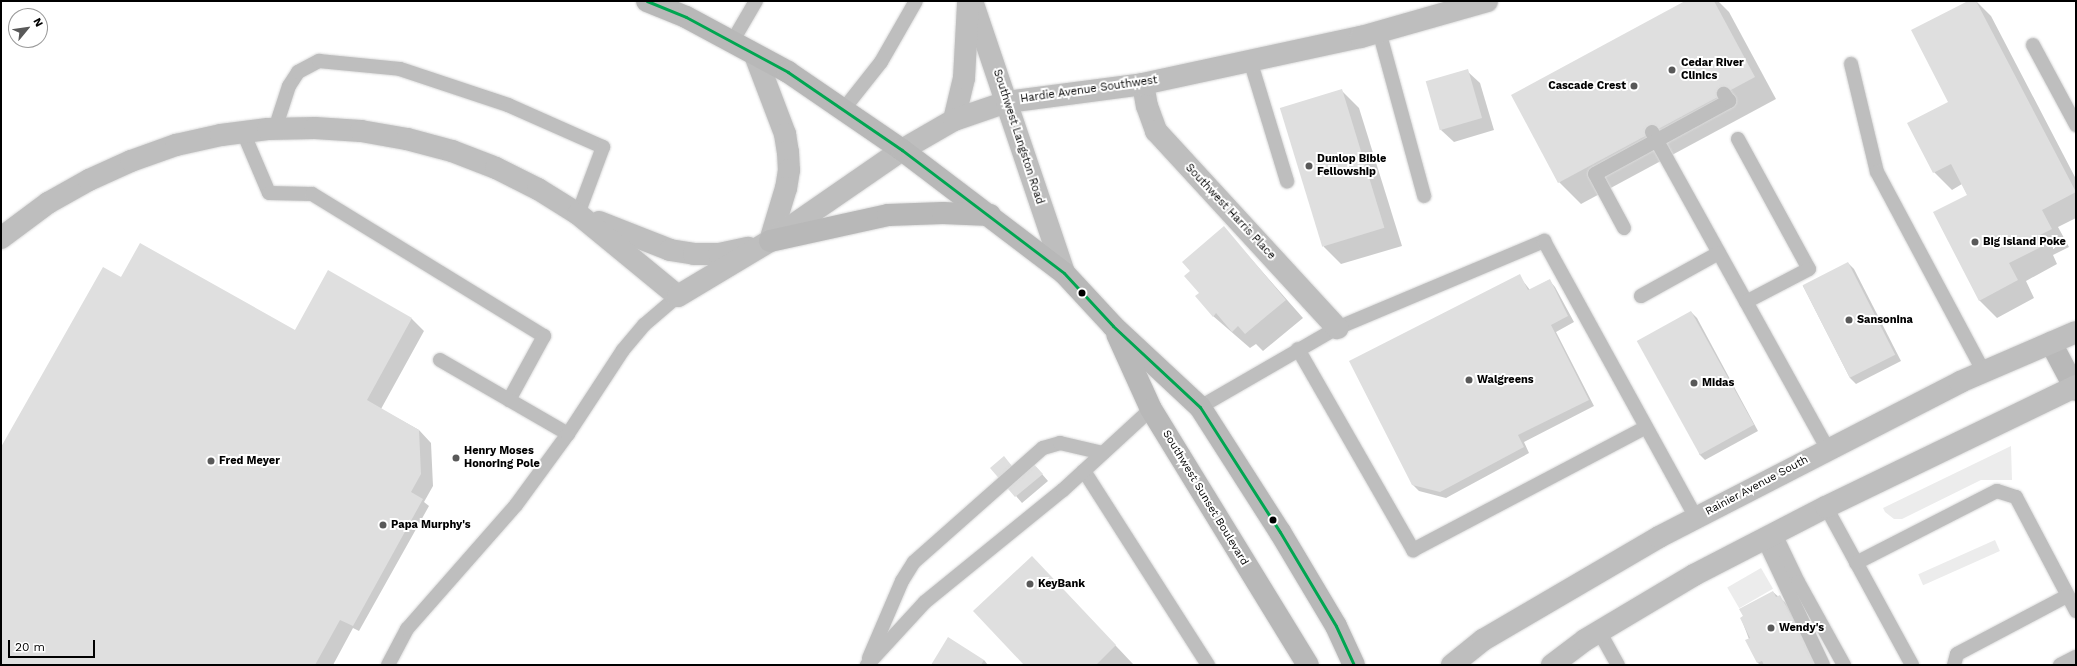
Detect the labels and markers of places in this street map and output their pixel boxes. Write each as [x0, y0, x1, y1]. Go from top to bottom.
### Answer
place label: Cedar River Clinics [1681, 57, 1744, 83]
marker: Cedar River Clinics [1666, 64, 1678, 76]
place label: Cascade Crest [1548, 79, 1626, 93]
marker: Cascade Crest [1629, 81, 1639, 91]
place label: Dunlop Bible Fellowship [1317, 153, 1386, 179]
marker: Dunlop Bible Fellowship [1304, 161, 1314, 171]
place label: Big Island Poke [1983, 235, 2066, 249]
marker: Big Island Poke [1970, 237, 1980, 247]
unlabelled marker [1077, 288, 1087, 298]
place label: Sansonina [1857, 313, 1913, 327]
marker: Sansonina [1844, 315, 1854, 325]
place label: Walgreens [1477, 373, 1534, 387]
marker: Walgreens [1464, 375, 1474, 385]
place label: Midas [1702, 376, 1734, 390]
marker: Midas [1689, 378, 1699, 388]
place label: Henry Moses Honoring Pole [464, 445, 540, 471]
marker: Henry Moses Honoring Pole [451, 453, 461, 463]
place label: Fred Meyer [219, 454, 280, 468]
marker: Fred Meyer [206, 456, 216, 466]
unlabelled marker [1268, 515, 1278, 525]
place label: Papa Murphy's [391, 518, 471, 532]
marker: Papa Murphy's [378, 520, 388, 530]
place label: KeyBank [1038, 577, 1085, 591]
marker: KeyBank [1025, 579, 1035, 589]
place label: Wendy's [1779, 621, 1824, 635]
marker: Wendy's [1766, 623, 1776, 633]

